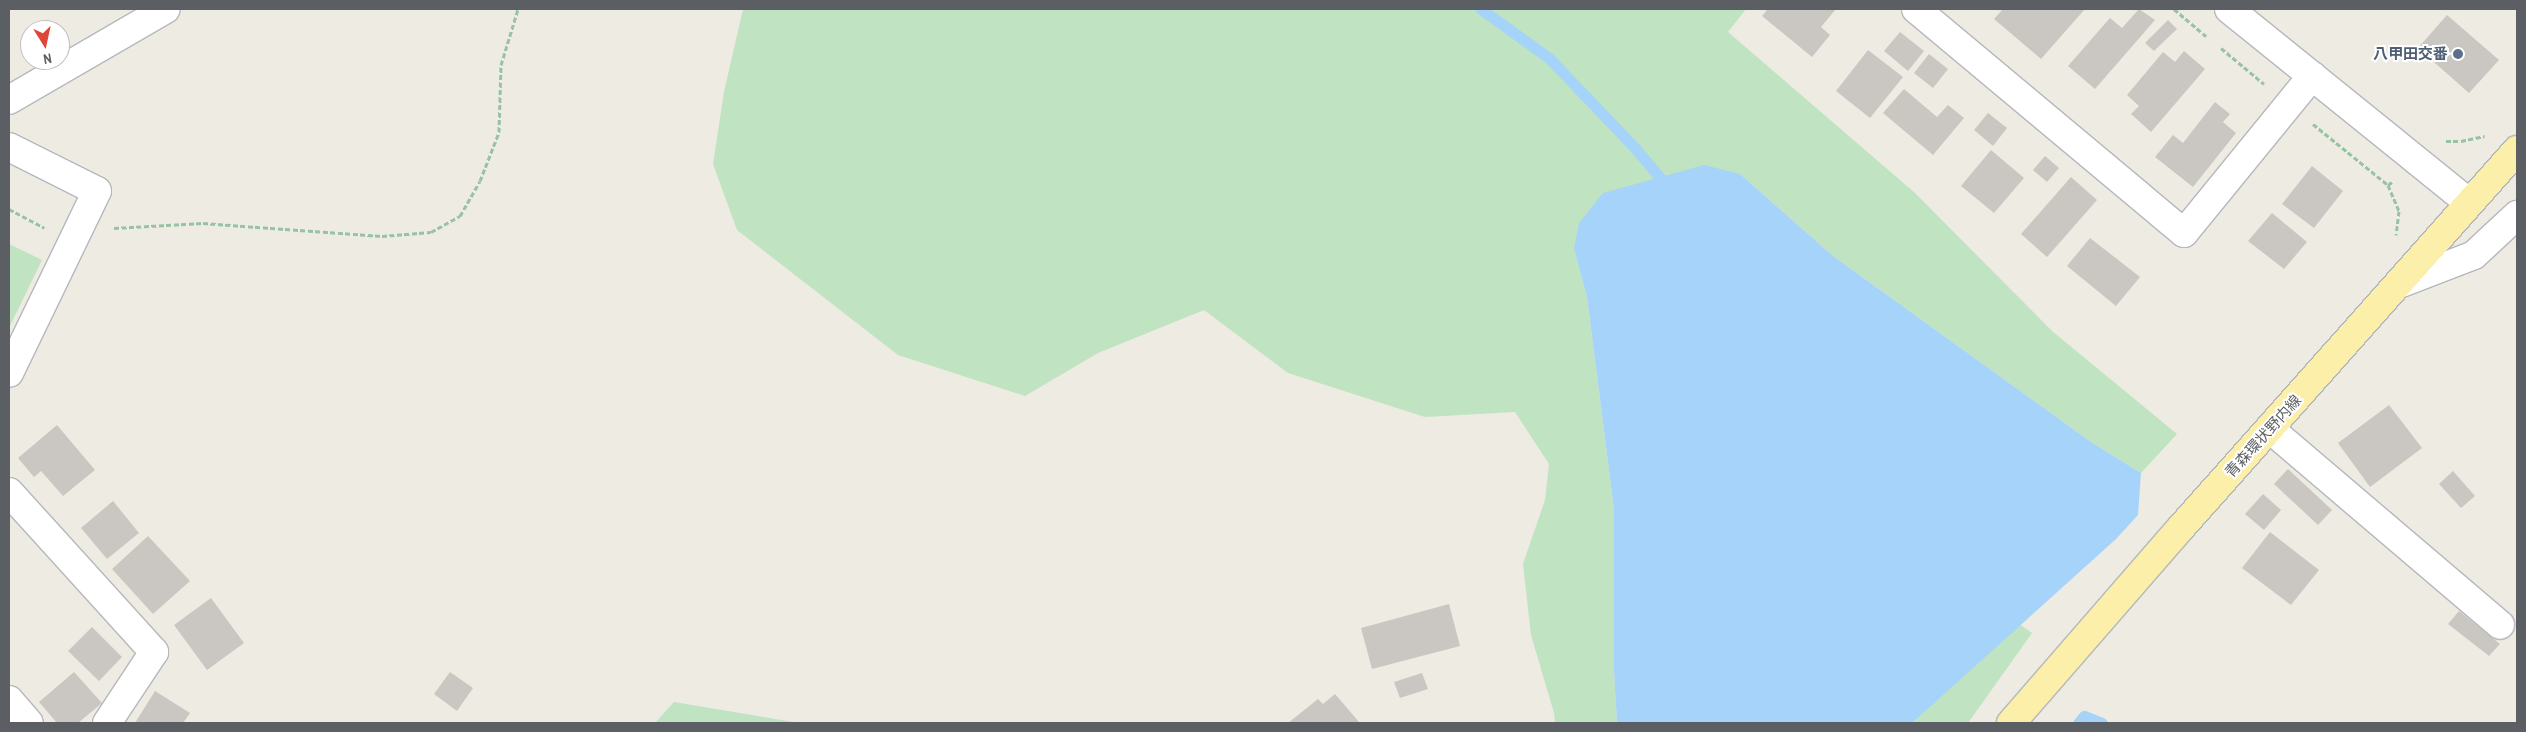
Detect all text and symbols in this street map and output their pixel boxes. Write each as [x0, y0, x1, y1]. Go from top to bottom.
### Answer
north arrow [20, 20, 70, 70]
place label: 八甲田交番 [2373, 45, 2448, 63]
marker: 八甲田交番 [2452, 48, 2464, 60]
text: N [42, 49, 53, 68]
street label: 青森環状野内線 [2221, 391, 2305, 481]

